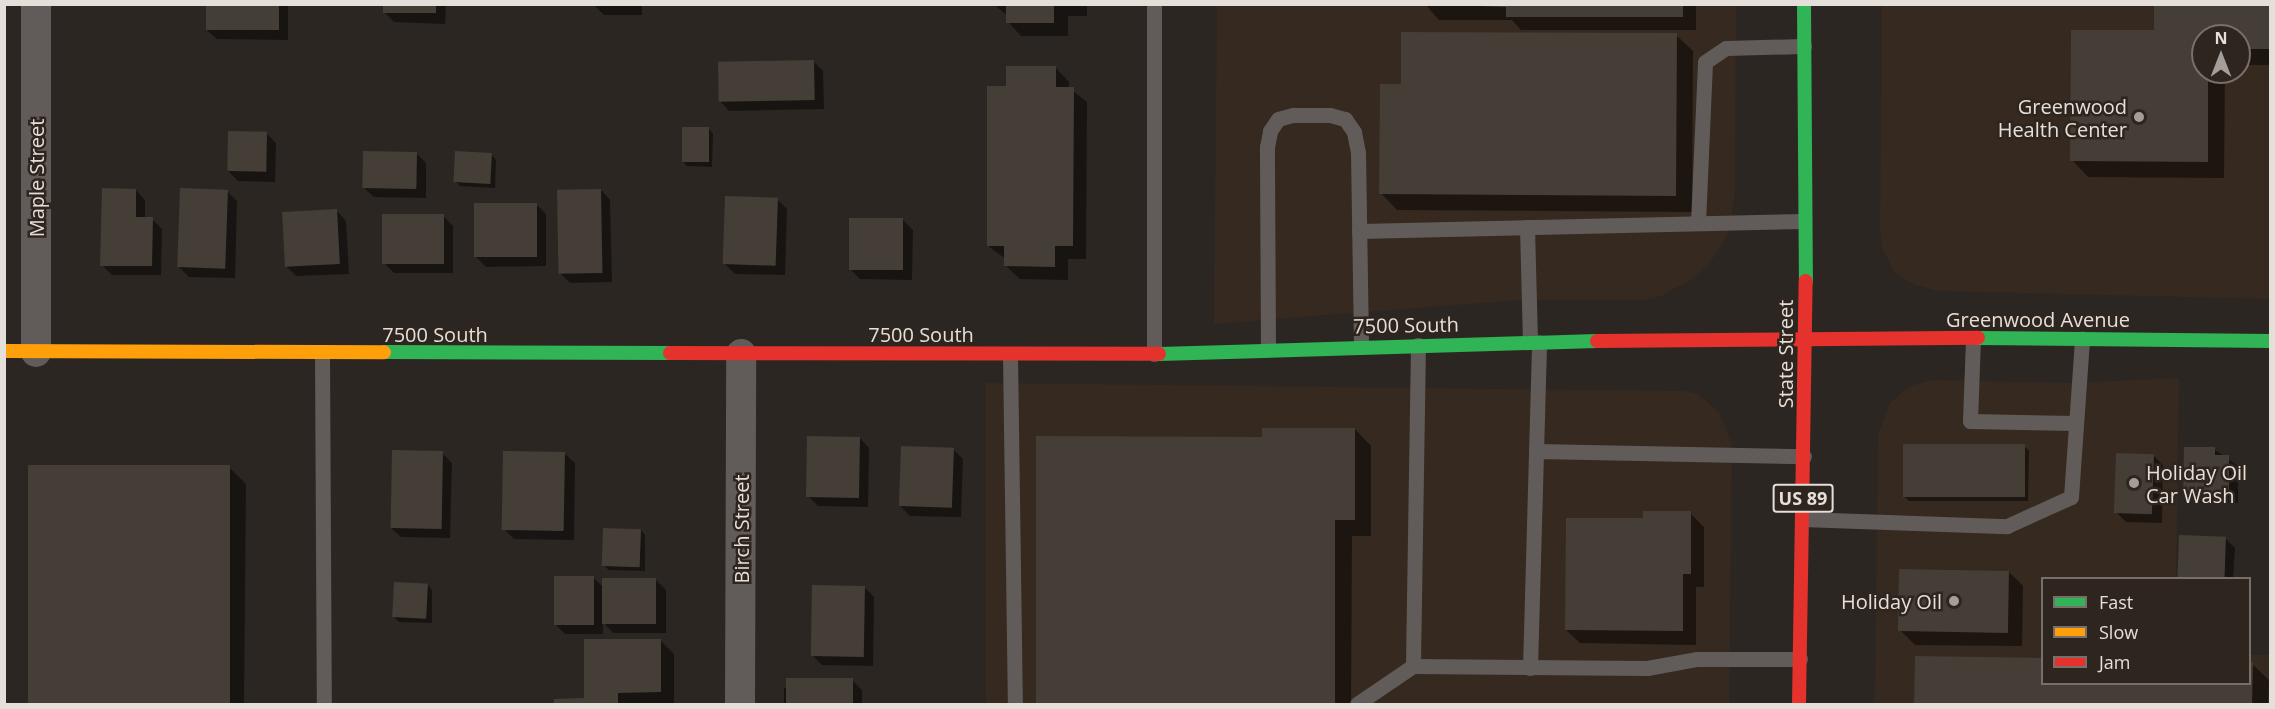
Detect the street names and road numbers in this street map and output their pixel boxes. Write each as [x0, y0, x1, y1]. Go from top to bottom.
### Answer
street label: Maple Street [24, 119, 48, 237]
street label: State Street [1773, 300, 1797, 408]
street label: Greenwood Avenue [1946, 307, 2130, 331]
street label: 7500 South [1353, 312, 1459, 338]
street label: 7500 South [382, 322, 488, 346]
street label: 7500 South [868, 322, 974, 346]
street label: Birch Street [729, 474, 753, 584]
road number: US 89 [1772, 483, 1834, 513]

